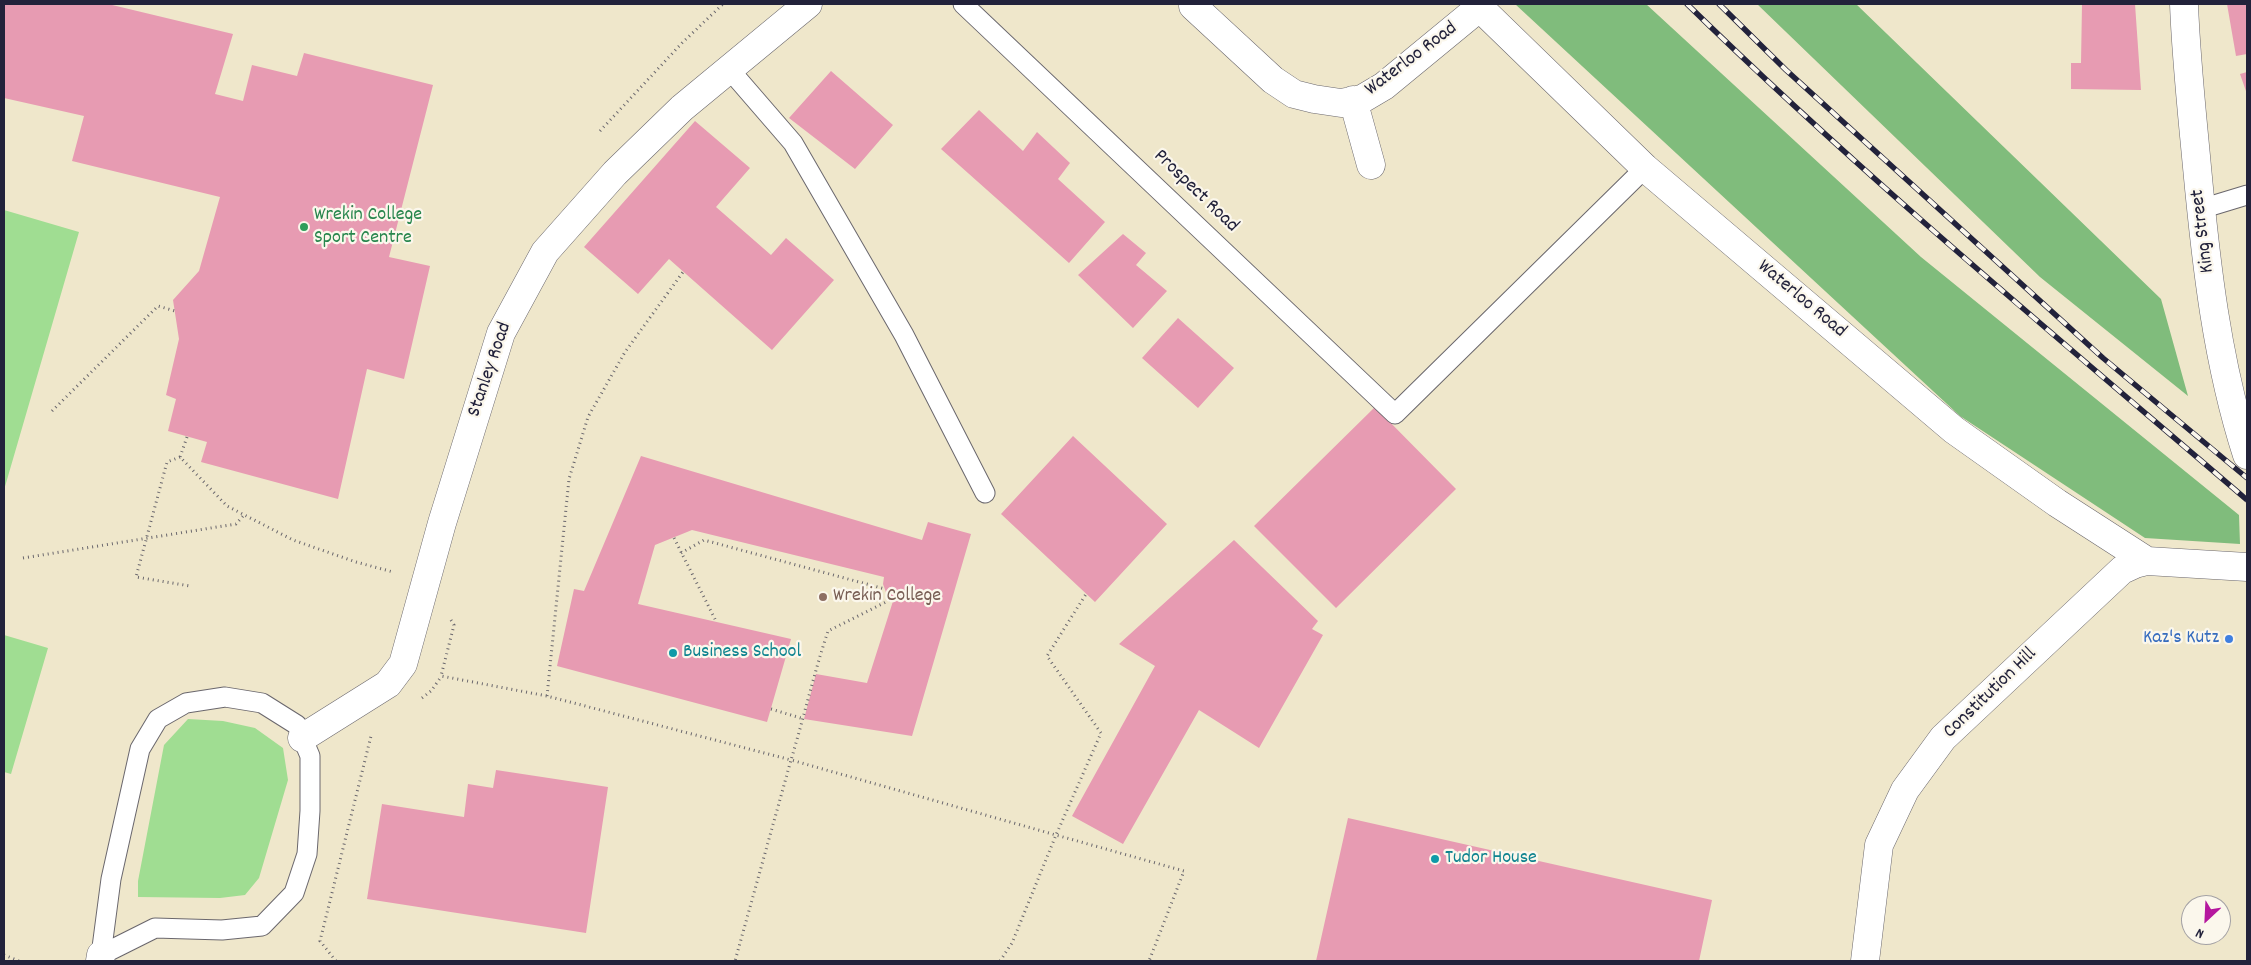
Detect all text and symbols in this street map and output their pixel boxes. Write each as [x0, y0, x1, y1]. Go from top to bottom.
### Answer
street label: Waterloo Road [1361, 18, 1463, 102]
street label: Prospect Road [1147, 145, 1243, 239]
street label: King Street [2187, 188, 2221, 274]
place label: Wrekin College Sport Centre [314, 204, 422, 251]
marker: Wrekin College Sport Centre [298, 221, 310, 233]
street label: Waterloo Road [1752, 256, 1850, 344]
street label: Stanley Road [464, 320, 518, 420]
place label: Wrekin College [833, 585, 941, 609]
marker: Wrekin College [817, 591, 829, 603]
place label: Kaz's Kutz [2143, 627, 2219, 651]
marker: Kaz's Kutz [2223, 633, 2235, 645]
place label: Business School [683, 641, 801, 665]
street label: Constitution Hill [1939, 643, 2043, 745]
marker: Business School [667, 647, 679, 659]
place label: Tudor House [1445, 847, 1537, 871]
marker: Tudor House [1429, 853, 1441, 865]
north arrow [2181, 895, 2231, 945]
text: N [2193, 922, 2207, 943]

